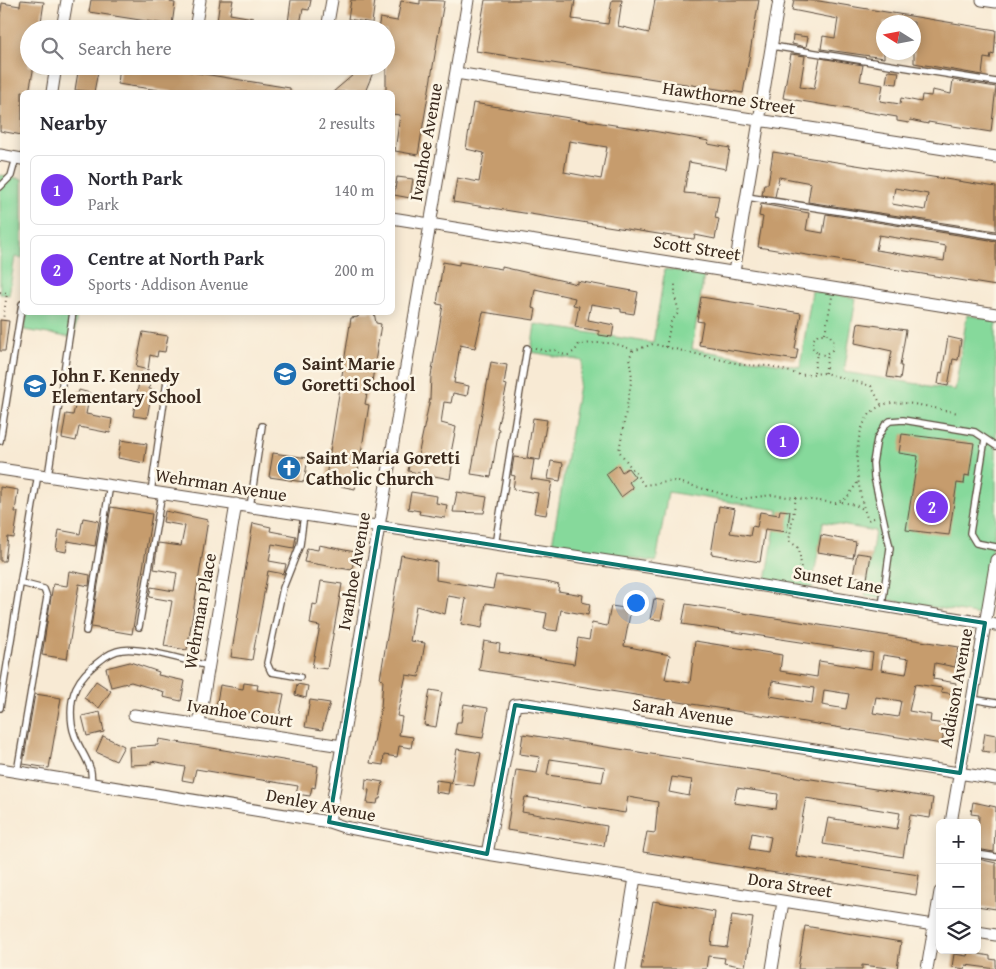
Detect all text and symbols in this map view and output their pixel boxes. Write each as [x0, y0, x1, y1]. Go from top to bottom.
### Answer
north arrow [876, 15, 921, 60]
search box [20, 20, 395, 75]
icon: search [38, 34, 66, 62]
text: Search here [78, 34, 172, 62]
street label: Hawthorne Street [661, 74, 798, 121]
street label: Ivanhoe Avenue [402, 81, 449, 203]
text: Nearby [40, 107, 107, 138]
text: 2 results [318, 111, 375, 135]
text: North Park [88, 164, 182, 192]
text: 1 [53, 178, 61, 202]
text: 140 m [334, 178, 374, 202]
text: Park [88, 192, 119, 216]
street label: Scott Street [651, 227, 743, 268]
text: Centre at North Park [88, 244, 264, 272]
text: 2 [53, 258, 61, 282]
text: 200 m [334, 258, 374, 282]
text: Sports · Addison Avenue [88, 272, 248, 296]
place label: Saint Marie Goretti School [302, 350, 416, 398]
school or university icon: Saint Marie Goretti School [272, 361, 298, 387]
place label: John F. Kennedy Elementary School [49, 362, 202, 410]
school or university icon: John F. Kennedy Elementary School [22, 373, 48, 399]
pin: 1 [767, 422, 799, 460]
place label: Saint Maria Goretti Catholic Church [306, 444, 460, 492]
church icon: Saint Maria Goretti Catholic Church [276, 455, 302, 481]
street label: Wehrman Avenue [153, 461, 289, 508]
pin: 2 [916, 488, 948, 526]
street label: Ivanhoe Avenue [330, 510, 377, 632]
street label: Wehrman Place [176, 551, 223, 671]
street label: Sunset Lane [791, 558, 885, 601]
your location [623, 590, 649, 616]
street label: Addison Avenue [932, 626, 979, 750]
street label: Sarah Avenue [630, 690, 736, 733]
street label: Ivanhoe Court [185, 691, 296, 734]
street label: Denley Avenue [264, 781, 378, 828]
map controls [936, 819, 981, 954]
button: + [936, 819, 981, 864]
street label: Dora Street [746, 864, 835, 905]
button: − [936, 864, 981, 909]
button: layers [936, 909, 981, 954]

